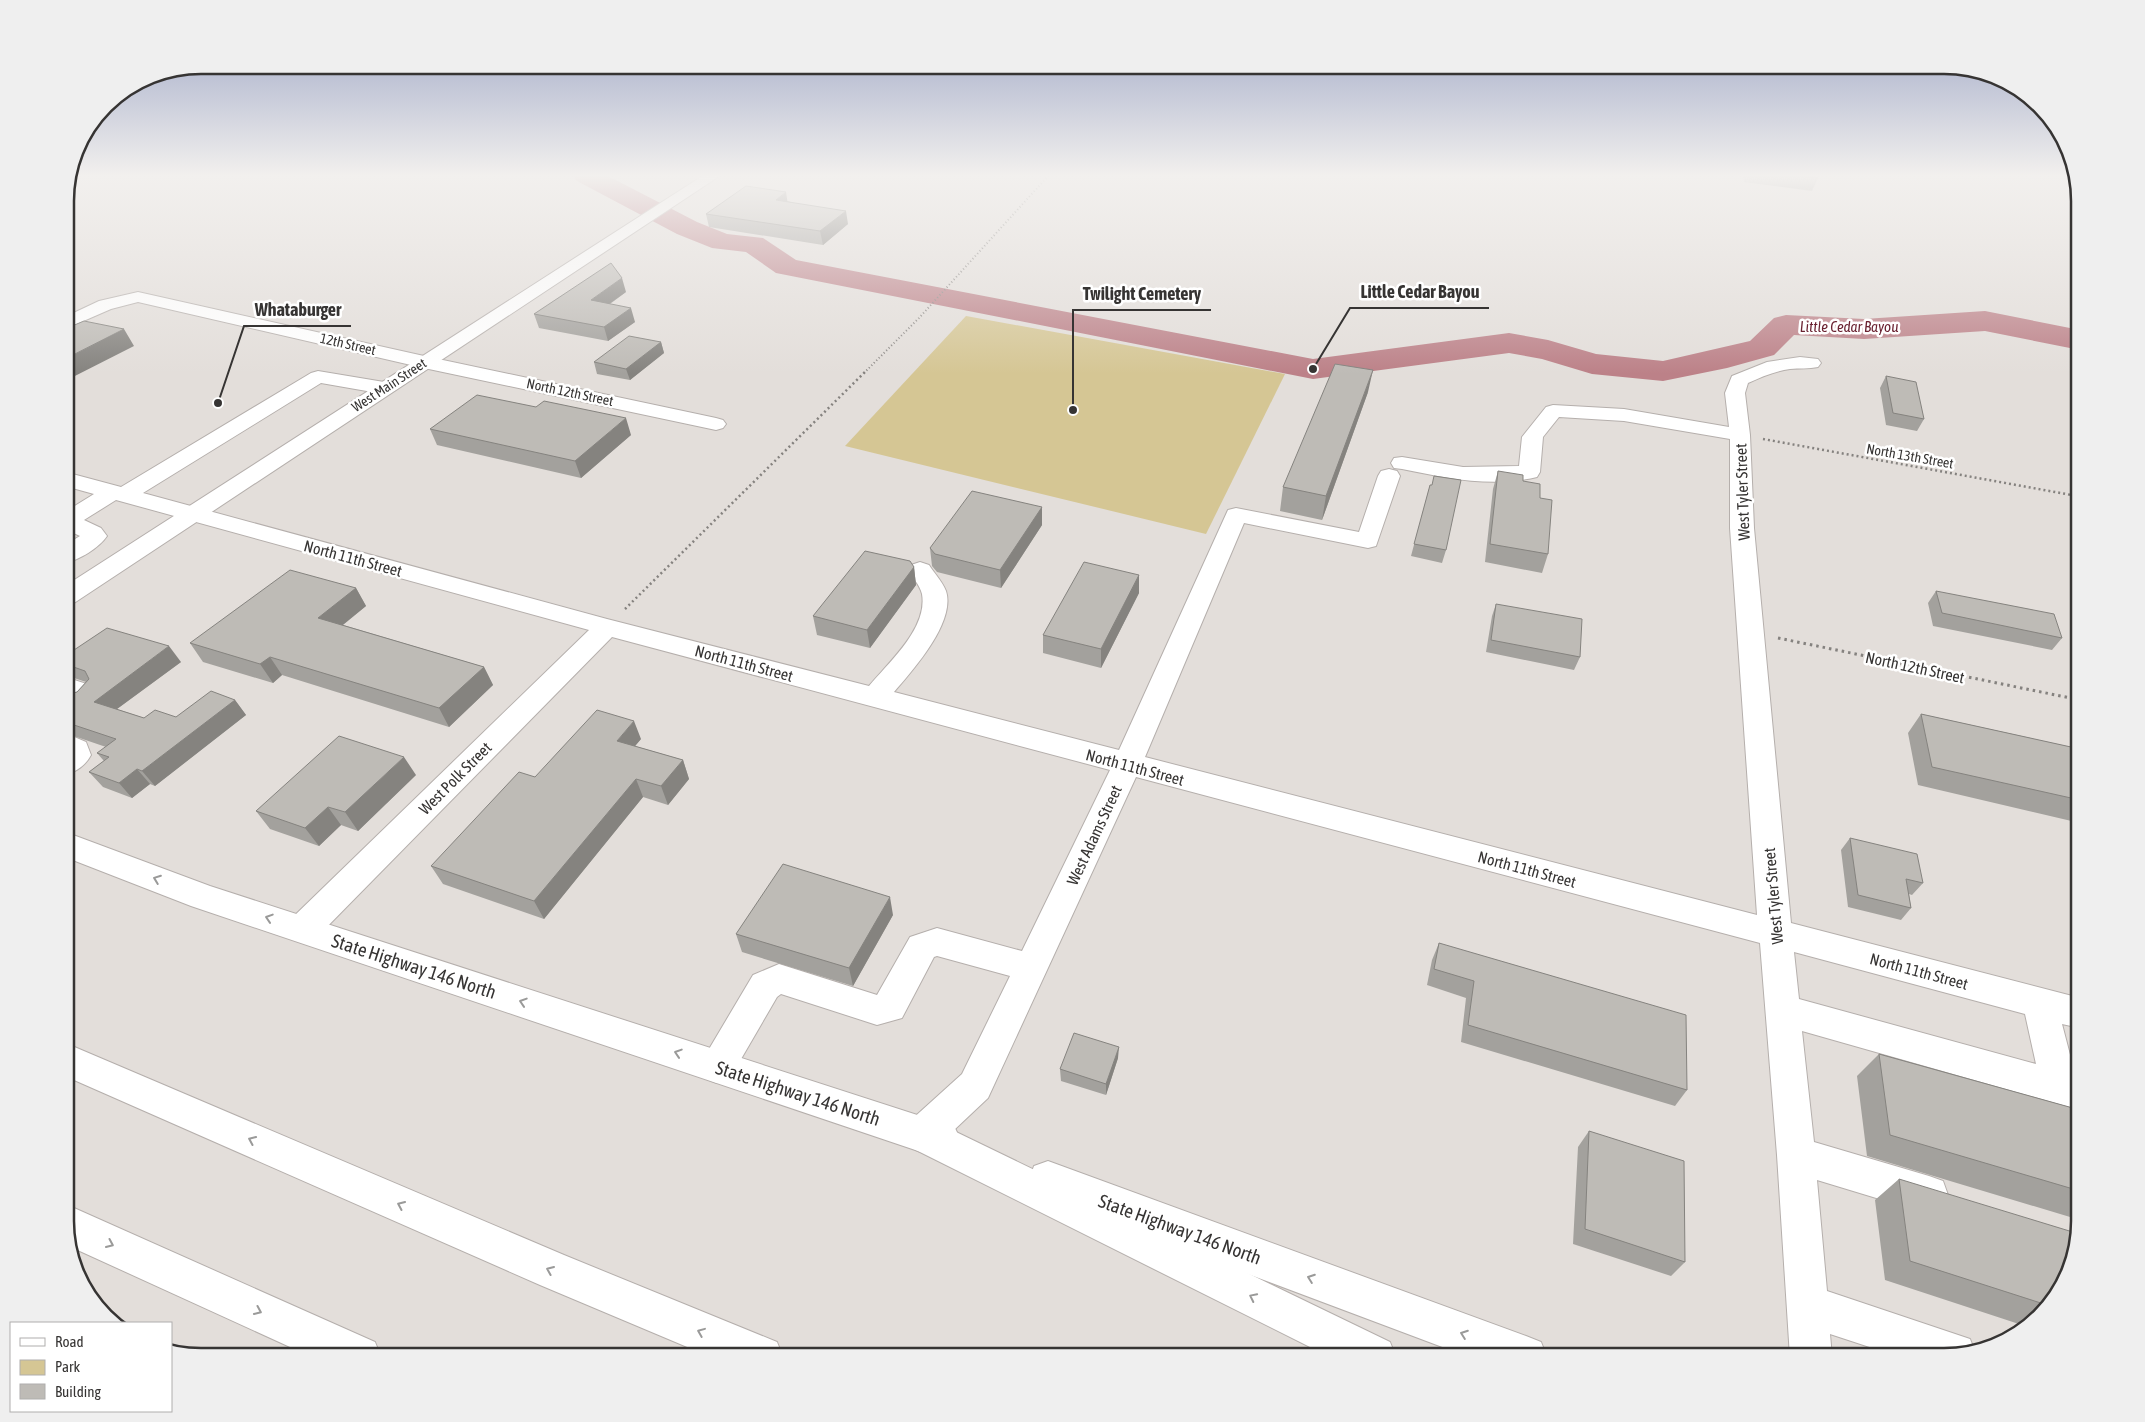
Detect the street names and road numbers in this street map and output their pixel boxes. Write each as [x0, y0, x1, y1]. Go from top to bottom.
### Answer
street label: 12th Street [319, 330, 377, 358]
street label: West Main Street [349, 355, 429, 415]
street label: North 12th Street [525, 375, 615, 409]
street label: North 13th Street [1865, 440, 1955, 472]
street label: West Tyler Street [1731, 443, 1754, 541]
street label: North 11th Street [302, 536, 404, 580]
street label: North 11th Street [693, 641, 795, 685]
street label: North 12th Street [1864, 648, 1967, 686]
street label: West Polk Street [415, 738, 495, 818]
street label: North 11th Street [1084, 745, 1186, 789]
street label: West Adams Street [1063, 782, 1125, 888]
street label: West Tyler Street [1760, 846, 1787, 945]
street label: North 11th Street [1476, 847, 1578, 891]
street label: State Highway 146 North [329, 929, 499, 1003]
street label: North 11th Street [1868, 949, 1970, 993]
street label: State Highway 146 North [713, 1056, 883, 1130]
street label: State Highway 146 North [1096, 1189, 1264, 1269]

